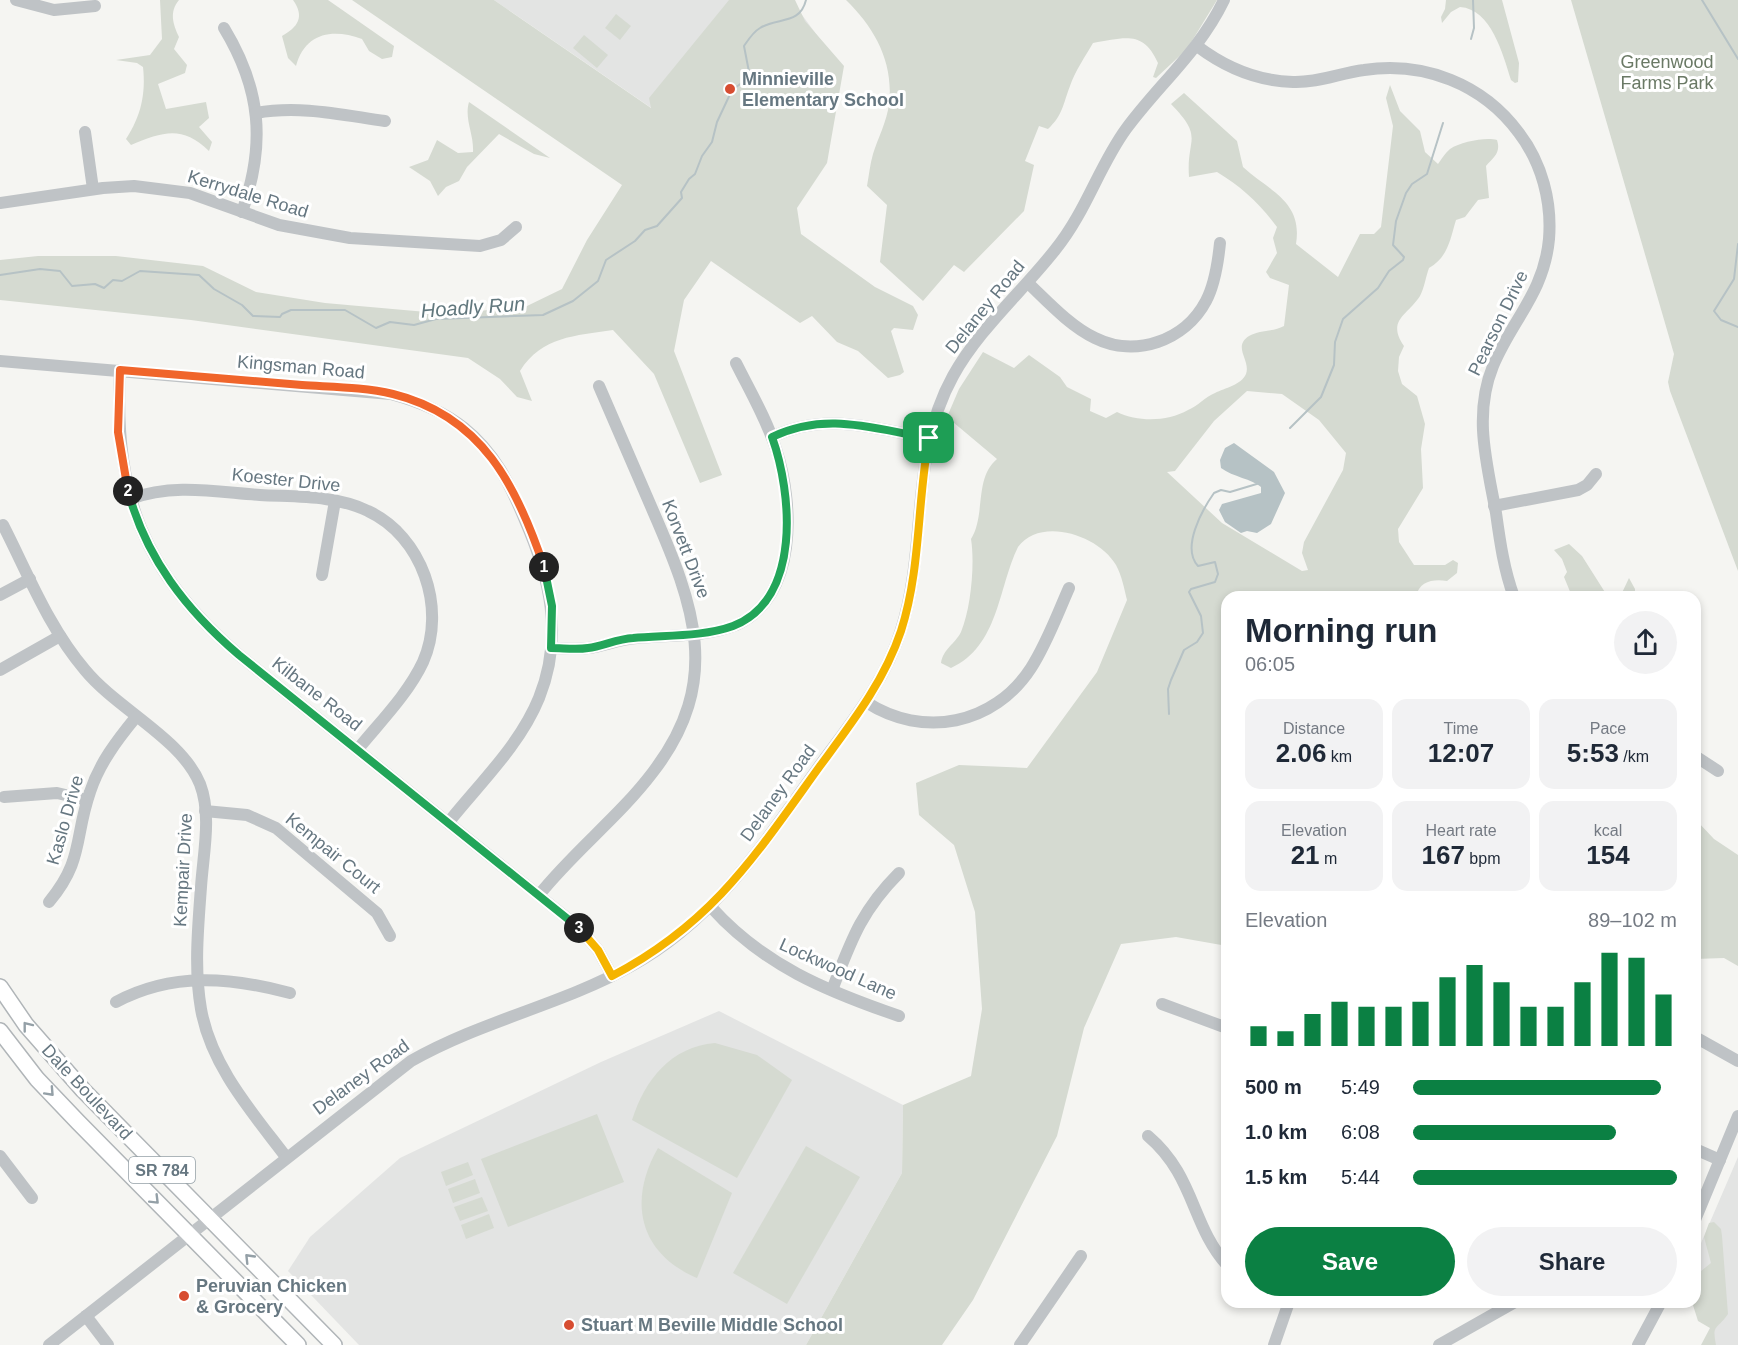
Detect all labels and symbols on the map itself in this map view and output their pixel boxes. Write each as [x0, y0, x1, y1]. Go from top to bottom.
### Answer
park label: Greenwood Farms Park [1620, 52, 1714, 93]
place label: Minnieville Elementary School [742, 69, 904, 110]
marker: Minnieville Elementary School [723, 82, 737, 96]
street label: Kerrydale Road [185, 166, 311, 222]
street label: Delaney Road [941, 256, 1029, 358]
street label: Pearson Drive [1464, 267, 1532, 379]
water label: Hoadly Run [420, 292, 526, 322]
street label: Kingsman Road [236, 351, 366, 383]
pin [903, 412, 954, 463]
street label: Koester Drive [231, 464, 341, 496]
pin: 2 [113, 476, 143, 506]
street label: Korvett Drive [658, 497, 714, 601]
pin: 1 [529, 552, 559, 582]
street label: Kilbane Road [268, 653, 366, 735]
street label: Delaney Road [736, 741, 820, 845]
street label: Kaslo Drive [43, 773, 87, 867]
street label: Kempair Court [282, 809, 384, 897]
street label: Kempair Drive [170, 813, 196, 927]
pin: 3 [564, 913, 594, 943]
street label: Lockwood Lane [776, 934, 900, 1004]
one-way arrow [24, 1022, 35, 1033]
street label: Delaney Road [309, 1035, 413, 1119]
street label: Dale Boulevard [38, 1040, 136, 1144]
one-way arrow [43, 1085, 54, 1096]
road number: SR 784 [129, 1157, 195, 1183]
one-way arrow [148, 1193, 159, 1204]
one-way arrow [245, 1255, 256, 1266]
place label: Peruvian Chicken & Grocery [196, 1276, 347, 1317]
marker: Peruvian Chicken & Grocery [177, 1289, 191, 1303]
place label: Stuart M Beville Middle School [581, 1315, 843, 1335]
marker: Stuart M Beville Middle School [562, 1318, 576, 1332]

